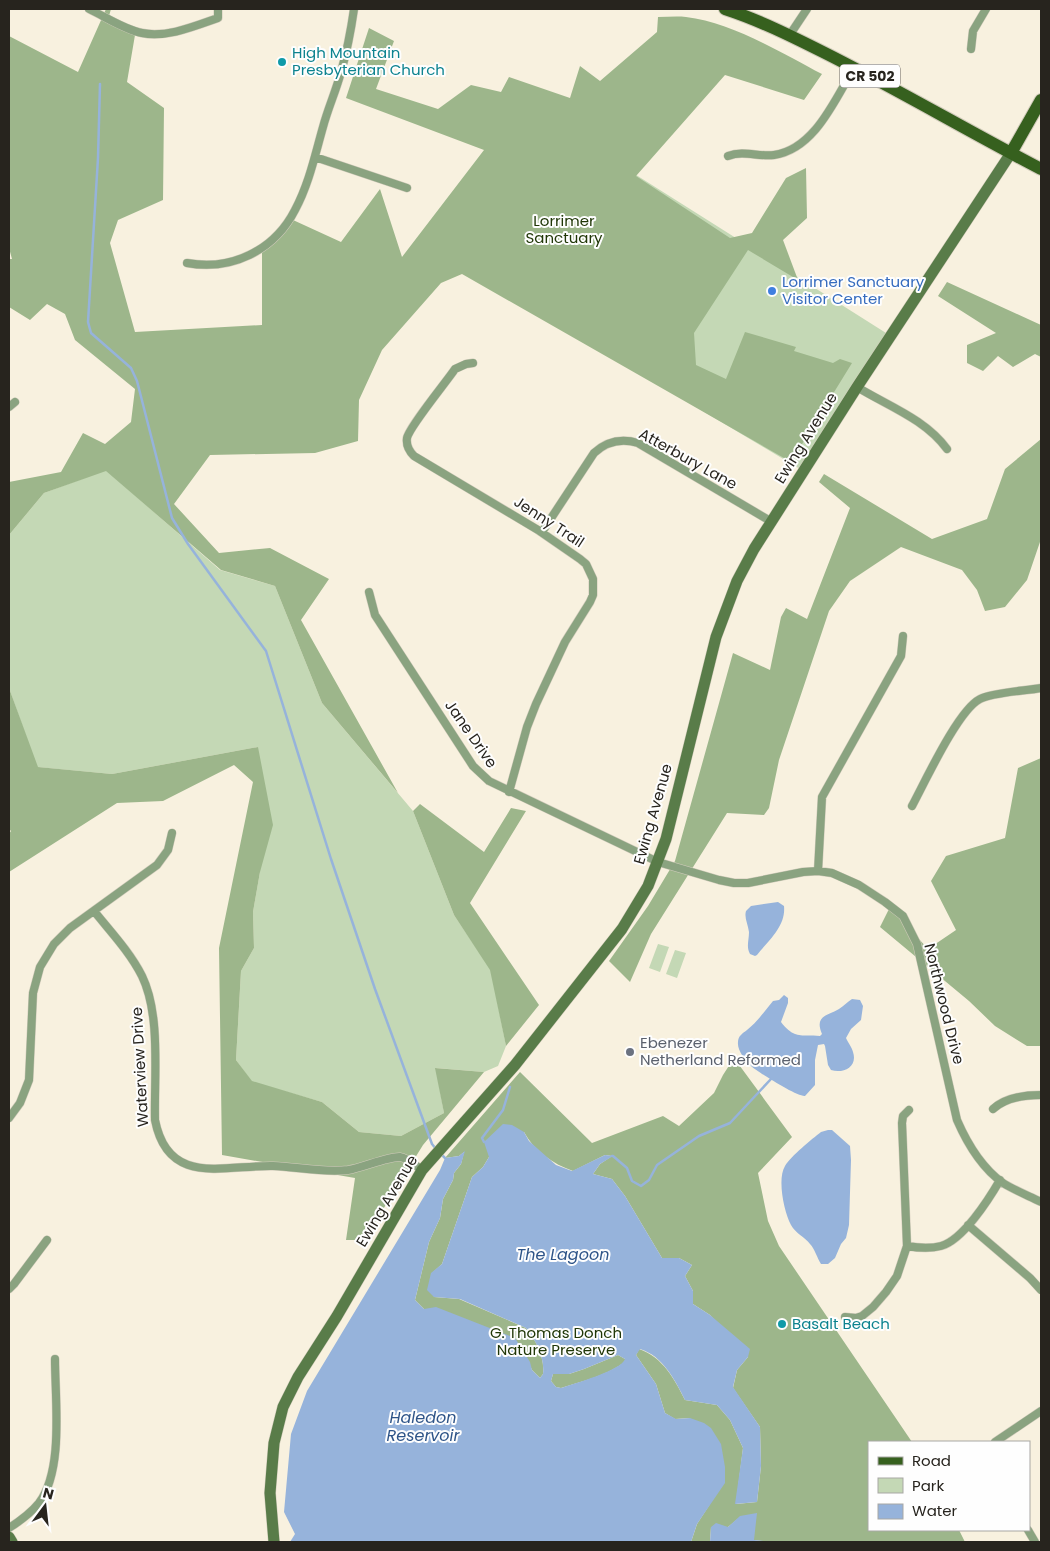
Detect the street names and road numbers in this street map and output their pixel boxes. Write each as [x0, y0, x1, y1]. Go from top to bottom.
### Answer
road number: CR 502 [840, 64, 900, 88]
street label: Ewing Avenue [769, 388, 842, 487]
street label: Atterbury Lane [635, 423, 741, 494]
street label: Jenny Trail [510, 491, 589, 552]
street label: Jane Drive [440, 695, 503, 772]
street label: Ewing Avenue [628, 761, 677, 867]
street label: Northwood Drive [919, 941, 970, 1067]
street label: Waterview Drive [126, 1006, 153, 1128]
street label: Ewing Avenue [351, 1151, 422, 1251]

